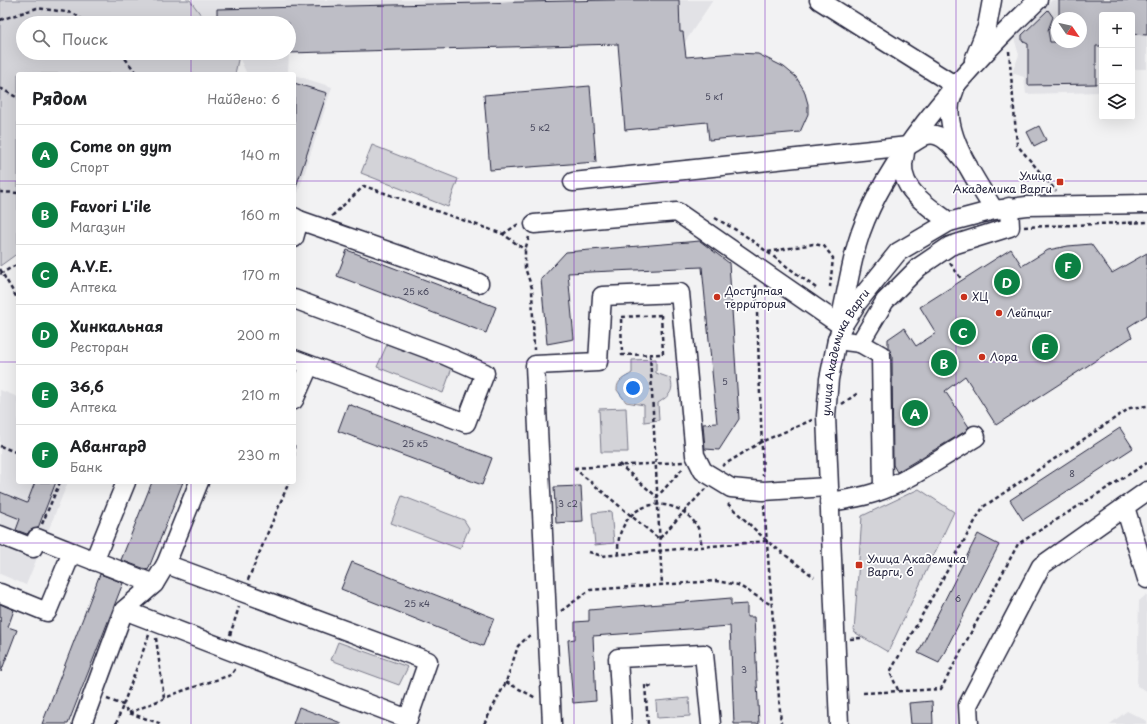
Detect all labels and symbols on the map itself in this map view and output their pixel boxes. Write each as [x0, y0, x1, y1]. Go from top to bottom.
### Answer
north arrow [1051, 12, 1087, 48]
house number: 5 к1 [705, 89, 723, 103]
house number: 5 к2 [530, 120, 550, 134]
place label: Улица Академика Варги [953, 167, 1052, 197]
marker: Улица Академика Варги [1055, 177, 1065, 187]
pin: F [1055, 251, 1081, 281]
pin: D [994, 267, 1020, 297]
place label: Доступная территория [724, 282, 786, 312]
house number: 25 к6 [403, 284, 429, 298]
street label: улица Академика Варги [817, 285, 873, 416]
place label: ХЦ [972, 288, 988, 305]
marker: Доступная территория [712, 292, 722, 302]
marker: ХЦ [959, 292, 969, 302]
place label: Лейпциг [1007, 304, 1051, 321]
marker: Лейпциг [994, 308, 1004, 318]
pin: C [950, 317, 976, 347]
pin: E [1032, 332, 1058, 362]
pin: B [931, 348, 957, 378]
place label: Лора [990, 348, 1018, 365]
marker: Лора [977, 352, 987, 362]
house number: 5 [722, 374, 728, 388]
your location [623, 378, 643, 398]
pin: A [902, 398, 928, 428]
house number: 25 к5 [402, 436, 428, 450]
house number: 8 [1069, 466, 1075, 480]
house number: 3 с2 [558, 496, 578, 510]
place label: Улица Академика Варги, 6 [867, 550, 966, 580]
marker: Улица Академика Варги, 6 [854, 560, 864, 570]
house number: 6 [955, 591, 961, 605]
house number: 25 к4 [404, 596, 430, 610]
house number: 3 [741, 662, 747, 676]

